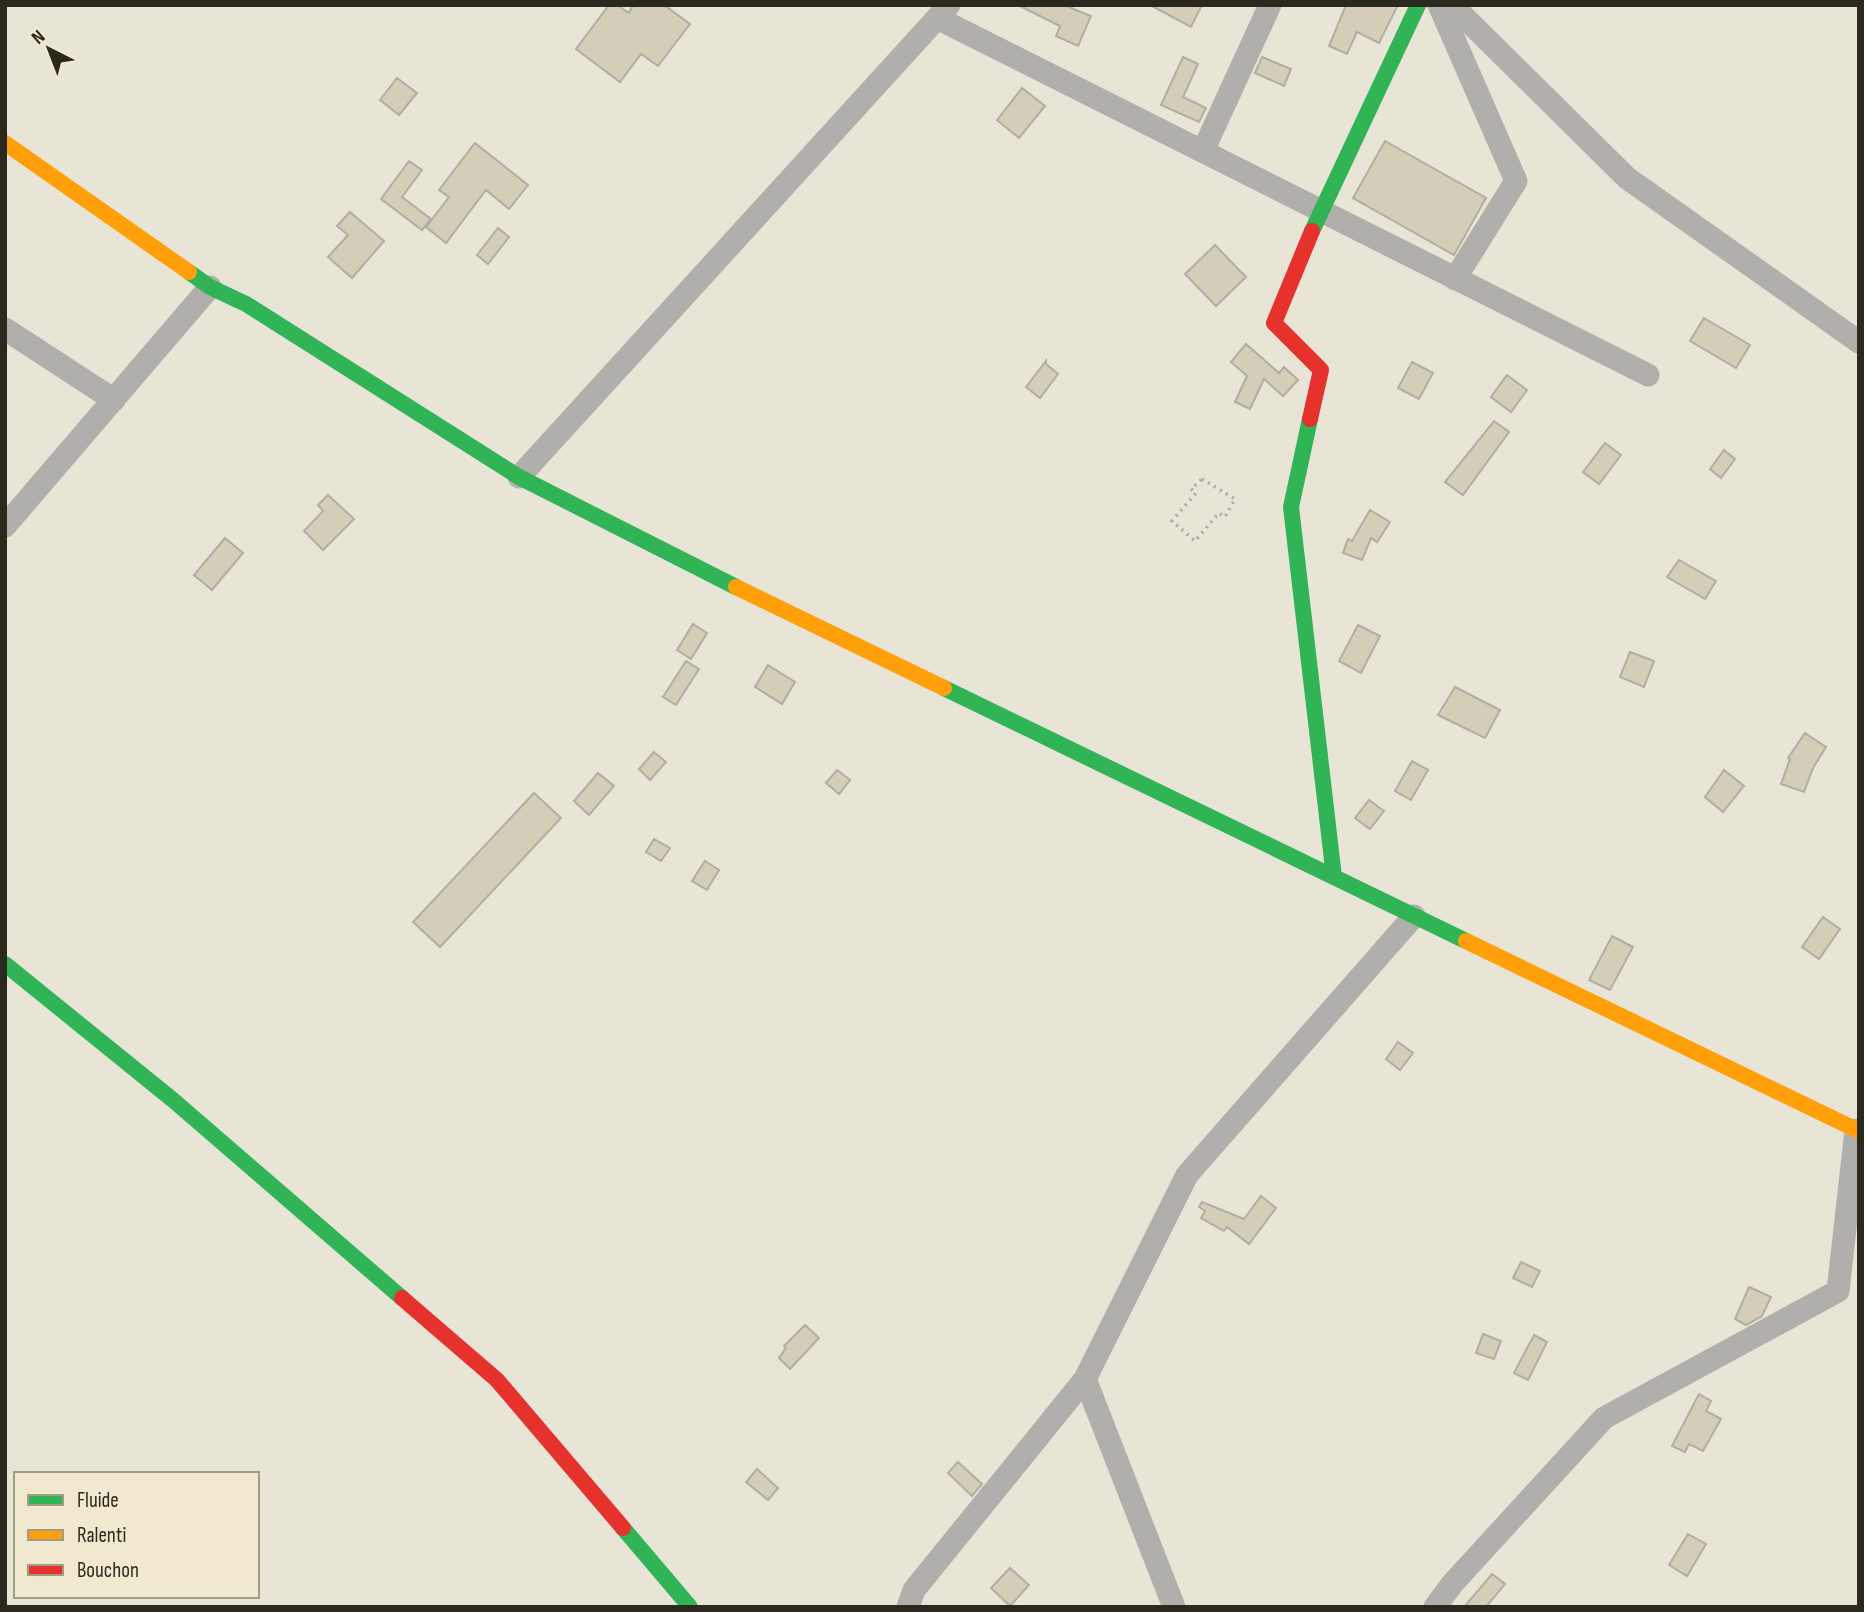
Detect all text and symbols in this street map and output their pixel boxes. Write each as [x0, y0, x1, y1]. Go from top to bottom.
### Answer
north arrow [14, 14, 84, 84]
text: N [27, 26, 50, 49]
legend [14, 1472, 259, 1598]
text: Fluide [77, 1488, 119, 1513]
text: Ralenti [77, 1523, 126, 1548]
text: Bouchon [77, 1558, 139, 1583]

